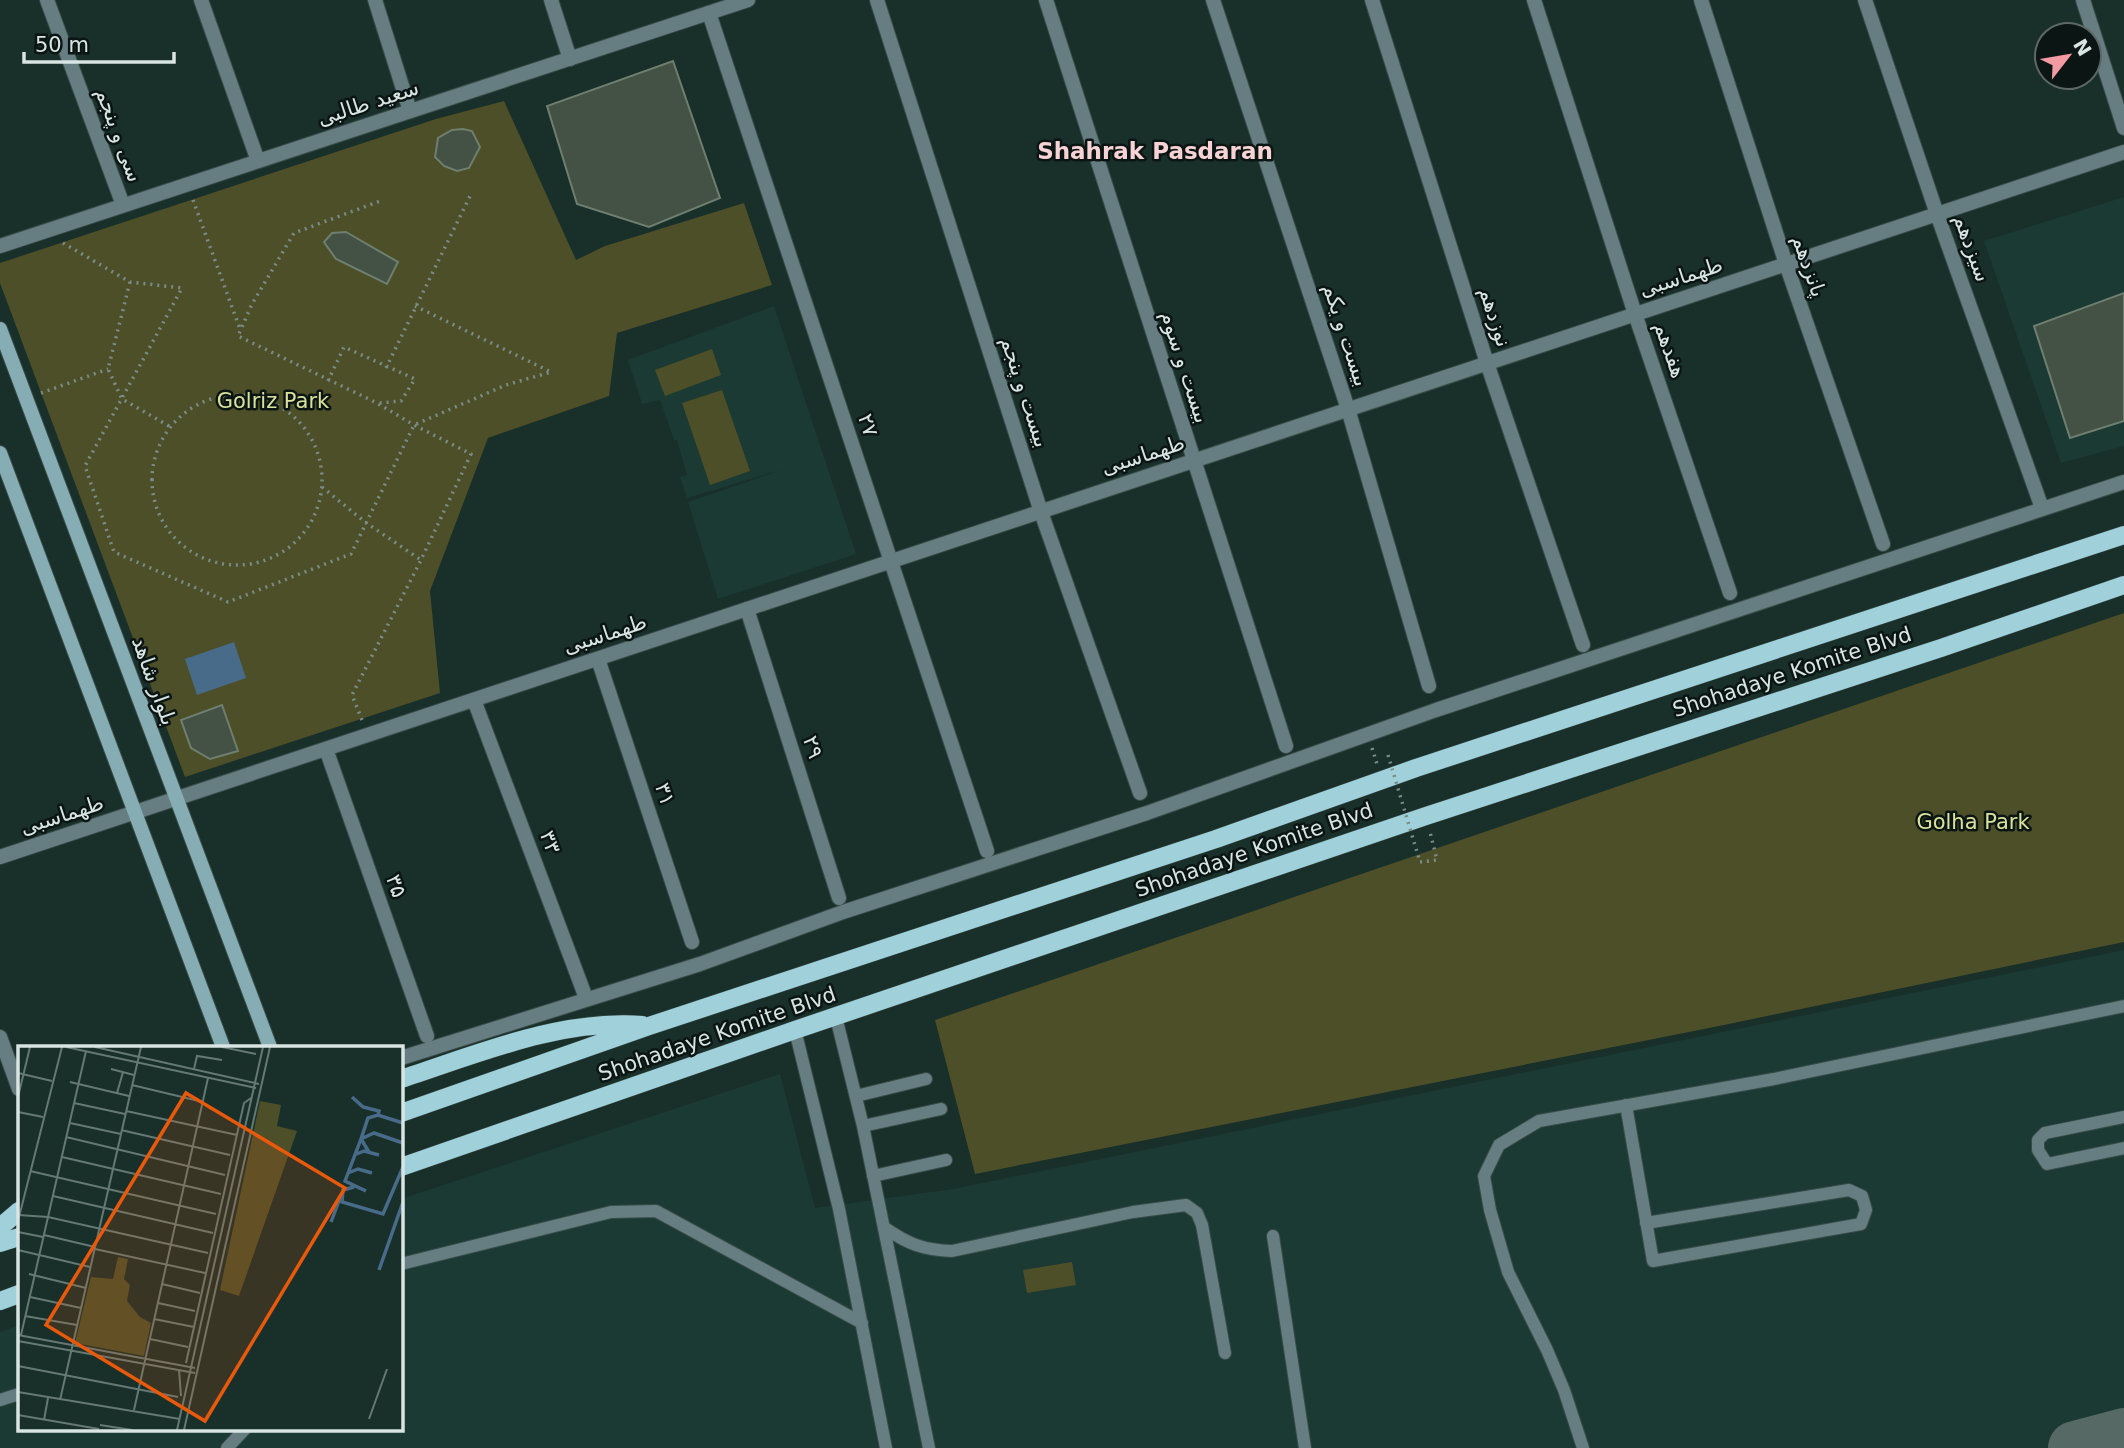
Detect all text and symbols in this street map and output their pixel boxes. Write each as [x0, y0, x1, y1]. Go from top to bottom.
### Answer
scale bar [24, 21, 175, 65]
north arrow [2033, 21, 2103, 91]
text: 50 m [35, 33, 89, 57]
text: N [2069, 35, 2096, 60]
street label: سعید طالبی [314, 75, 422, 131]
street label: سی و پنجم [90, 85, 147, 186]
district label: Shahrak Pasdaran [1037, 138, 1273, 164]
street label: سیزدهم [1948, 211, 1995, 285]
street label: پانزدهم [1786, 232, 1831, 301]
street label: طهماسبی [1636, 252, 1726, 302]
street label: بیست و یکم [1317, 281, 1374, 390]
street label: نوزدهم [1473, 284, 1516, 350]
street label: بیست و سوم [1156, 308, 1214, 426]
street label: هفدهم [1648, 319, 1691, 382]
street label: بیست و پنجم [995, 334, 1054, 451]
park label: Golriz Park [217, 389, 330, 413]
street label: ۲۷ [853, 411, 883, 439]
street label: طهماسبی [1098, 430, 1188, 480]
street label: طهماسبی [560, 609, 650, 659]
street label: Shohadaye Komite Blvd [1670, 622, 1914, 722]
street label: بلوار شاهد [127, 633, 181, 729]
street label: ۲۹ [798, 733, 828, 761]
street label: ۳۱ [650, 780, 680, 808]
street label: طهماسبی [17, 790, 107, 840]
street label: Shohadaye Komite Blvd [1132, 798, 1376, 902]
park label: Golha Park [1916, 810, 2030, 834]
street label: ۳۳ [535, 827, 565, 857]
street label: ۳۵ [381, 871, 411, 901]
street label: Shohadaye Komite Blvd [595, 982, 839, 1086]
inset map [18, 1046, 402, 1430]

